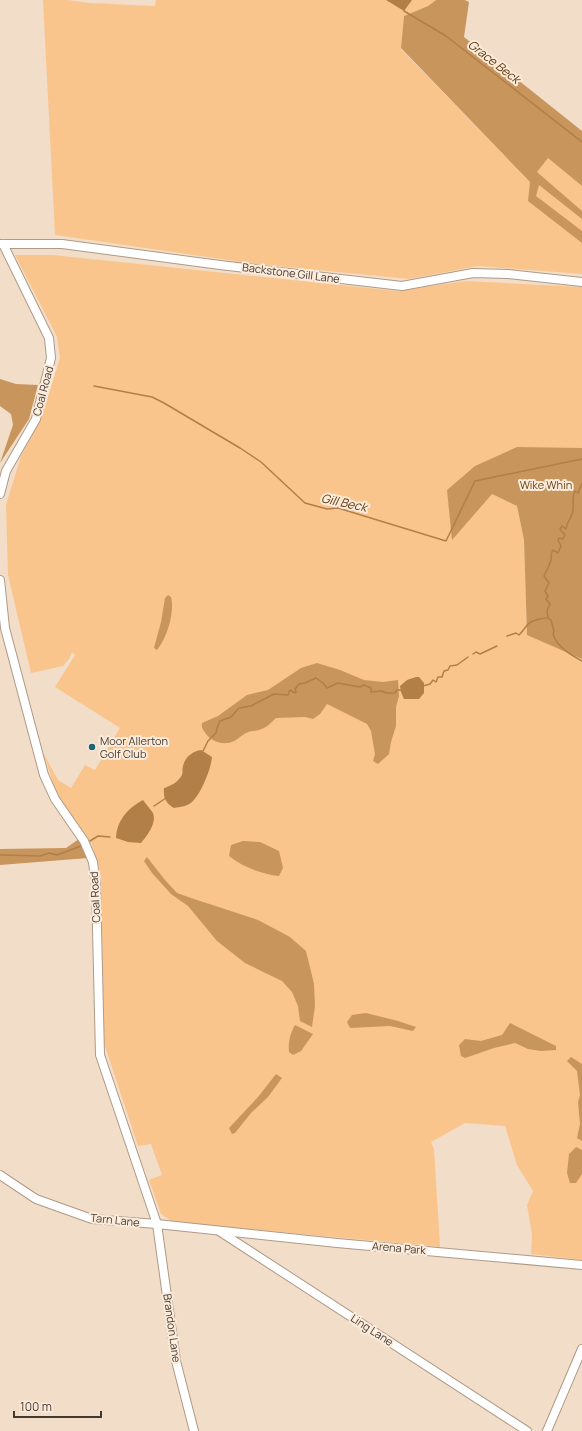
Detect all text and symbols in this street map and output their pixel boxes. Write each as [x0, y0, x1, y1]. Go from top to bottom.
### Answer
water label: Grace Beck [465, 36, 526, 89]
street label: Backstone Gill Lane [241, 259, 341, 286]
street label: Coal Road [29, 364, 56, 418]
park label: Wike Whin [520, 477, 572, 492]
water label: Gill Beck [320, 489, 370, 516]
place label: Moor Allerton Golf Club [100, 733, 168, 761]
marker: Moor Allerton Golf Club [87, 742, 97, 752]
street label: Coal Road [86, 871, 103, 923]
street label: Tarn Lane [90, 1209, 141, 1230]
street label: Arena Park [372, 1238, 427, 1257]
street label: Brandon Lane [160, 1292, 185, 1364]
street label: Ling Lane [348, 1310, 397, 1349]
scale bar [14, 1393, 101, 1419]
text: 100 m [20, 1398, 52, 1415]

